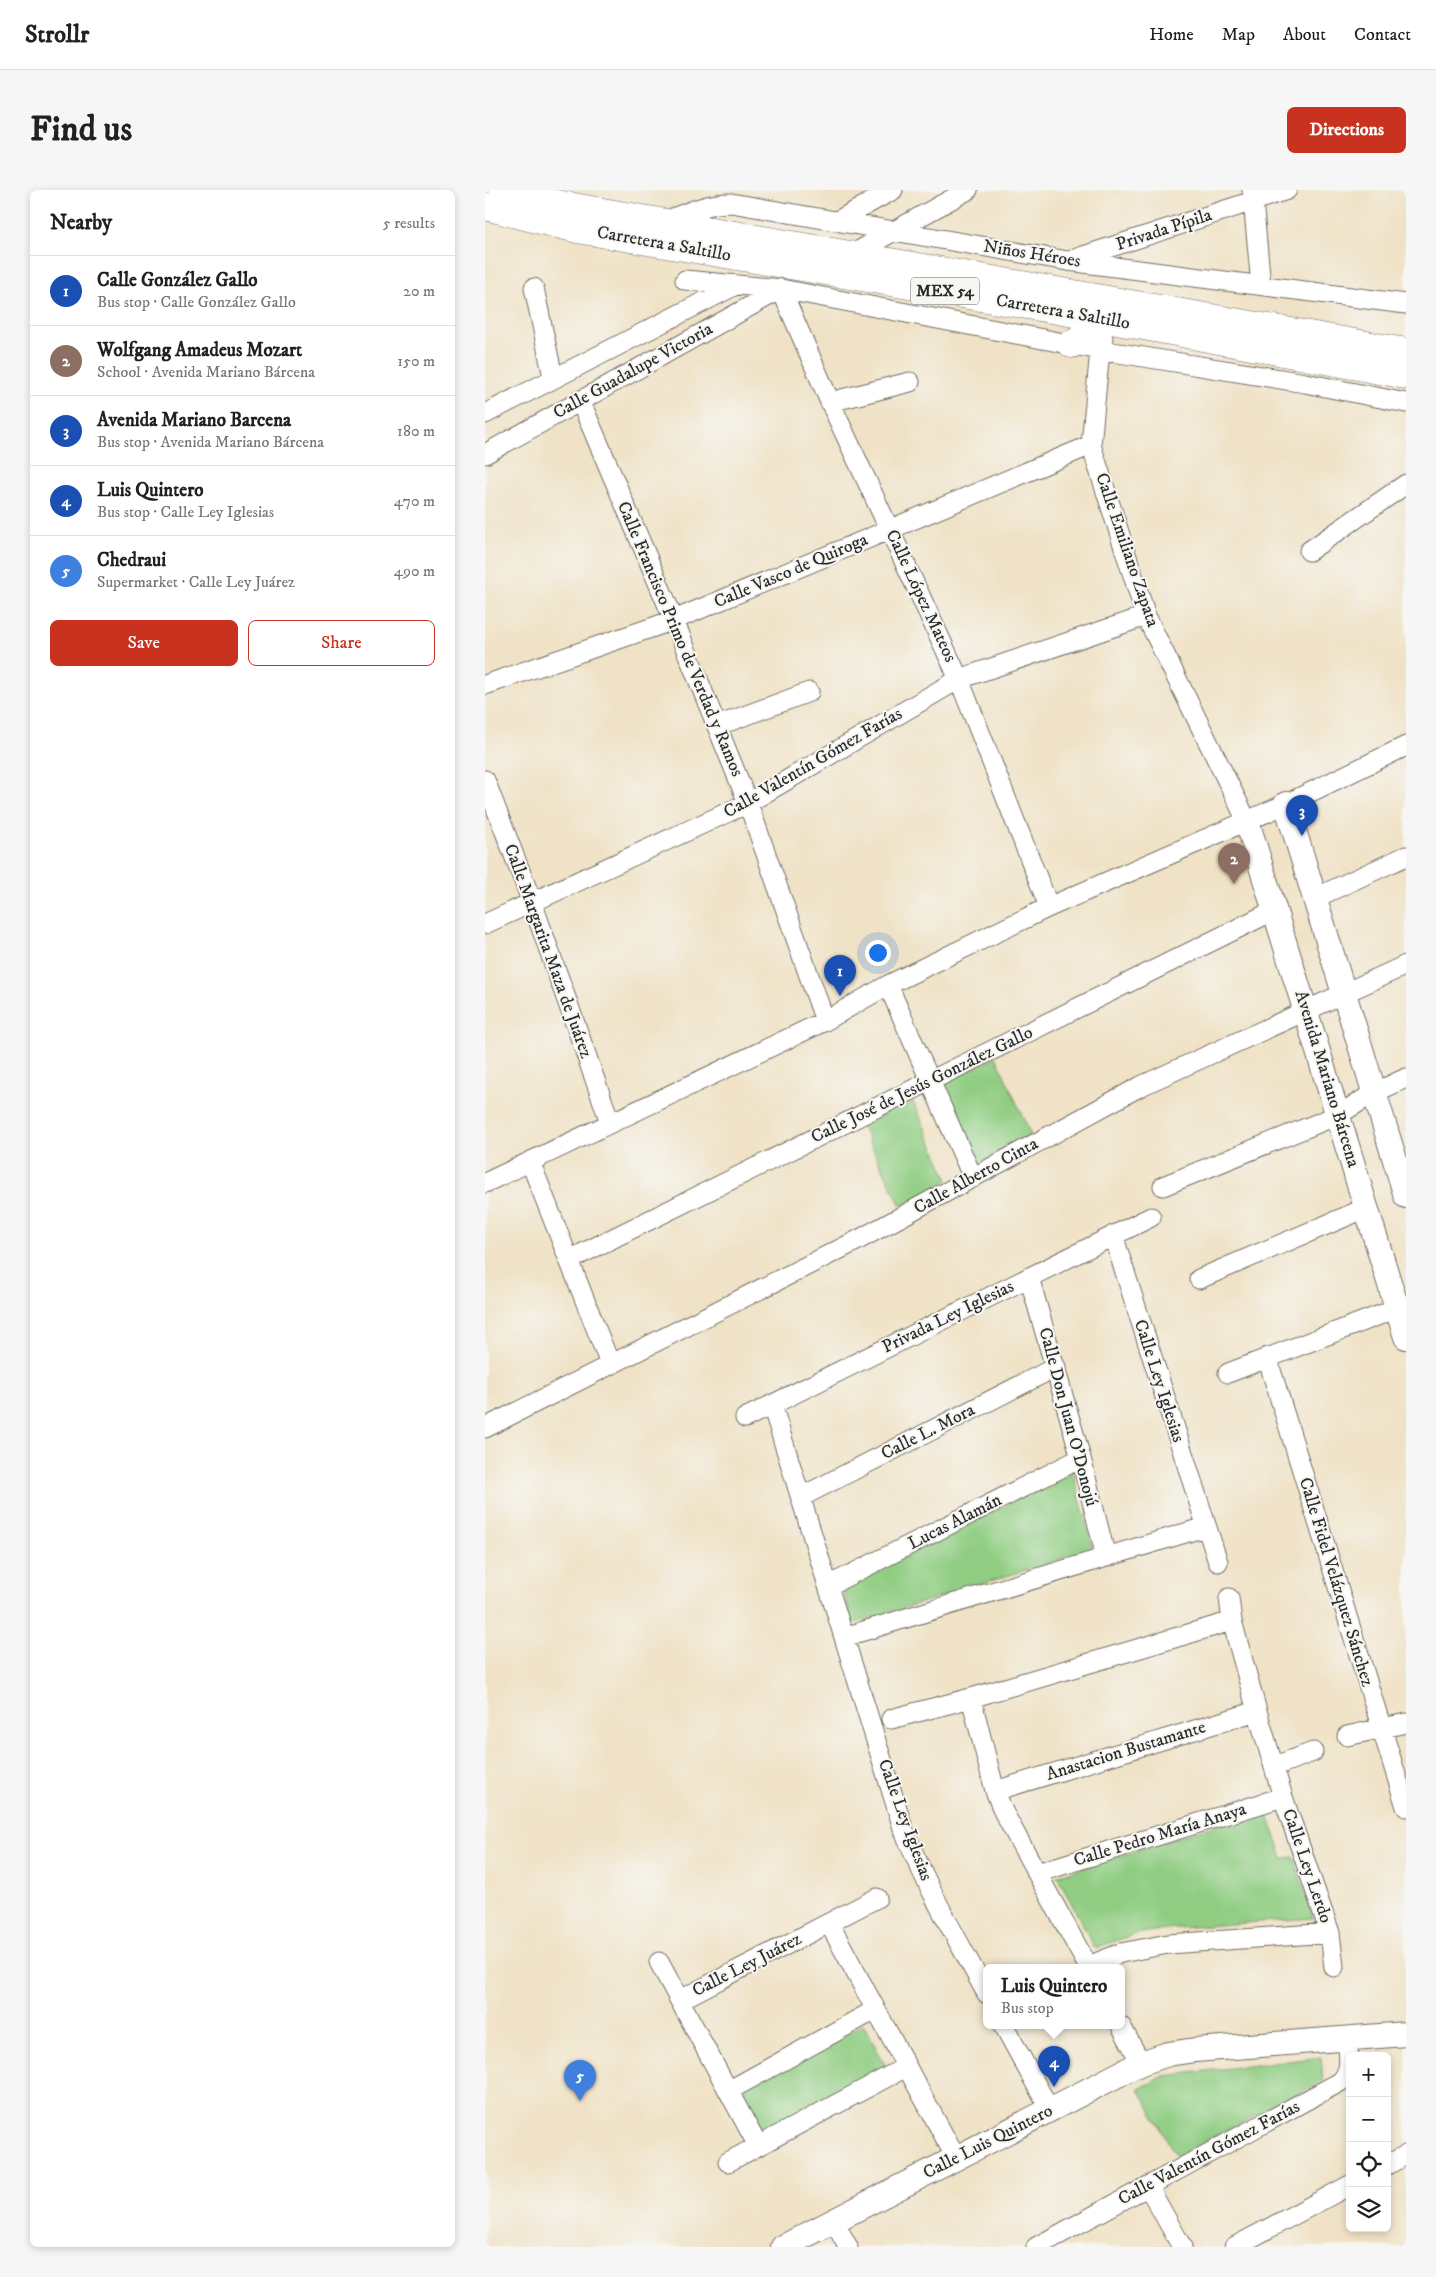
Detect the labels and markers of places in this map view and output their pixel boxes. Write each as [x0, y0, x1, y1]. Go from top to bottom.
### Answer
pin: 3 [1286, 795, 1318, 836]
pin: 2 [1218, 843, 1250, 884]
pin: 1 [824, 955, 856, 996]
pin: 4 [1038, 2046, 1070, 2087]
pin: 5 [564, 2060, 596, 2101]

